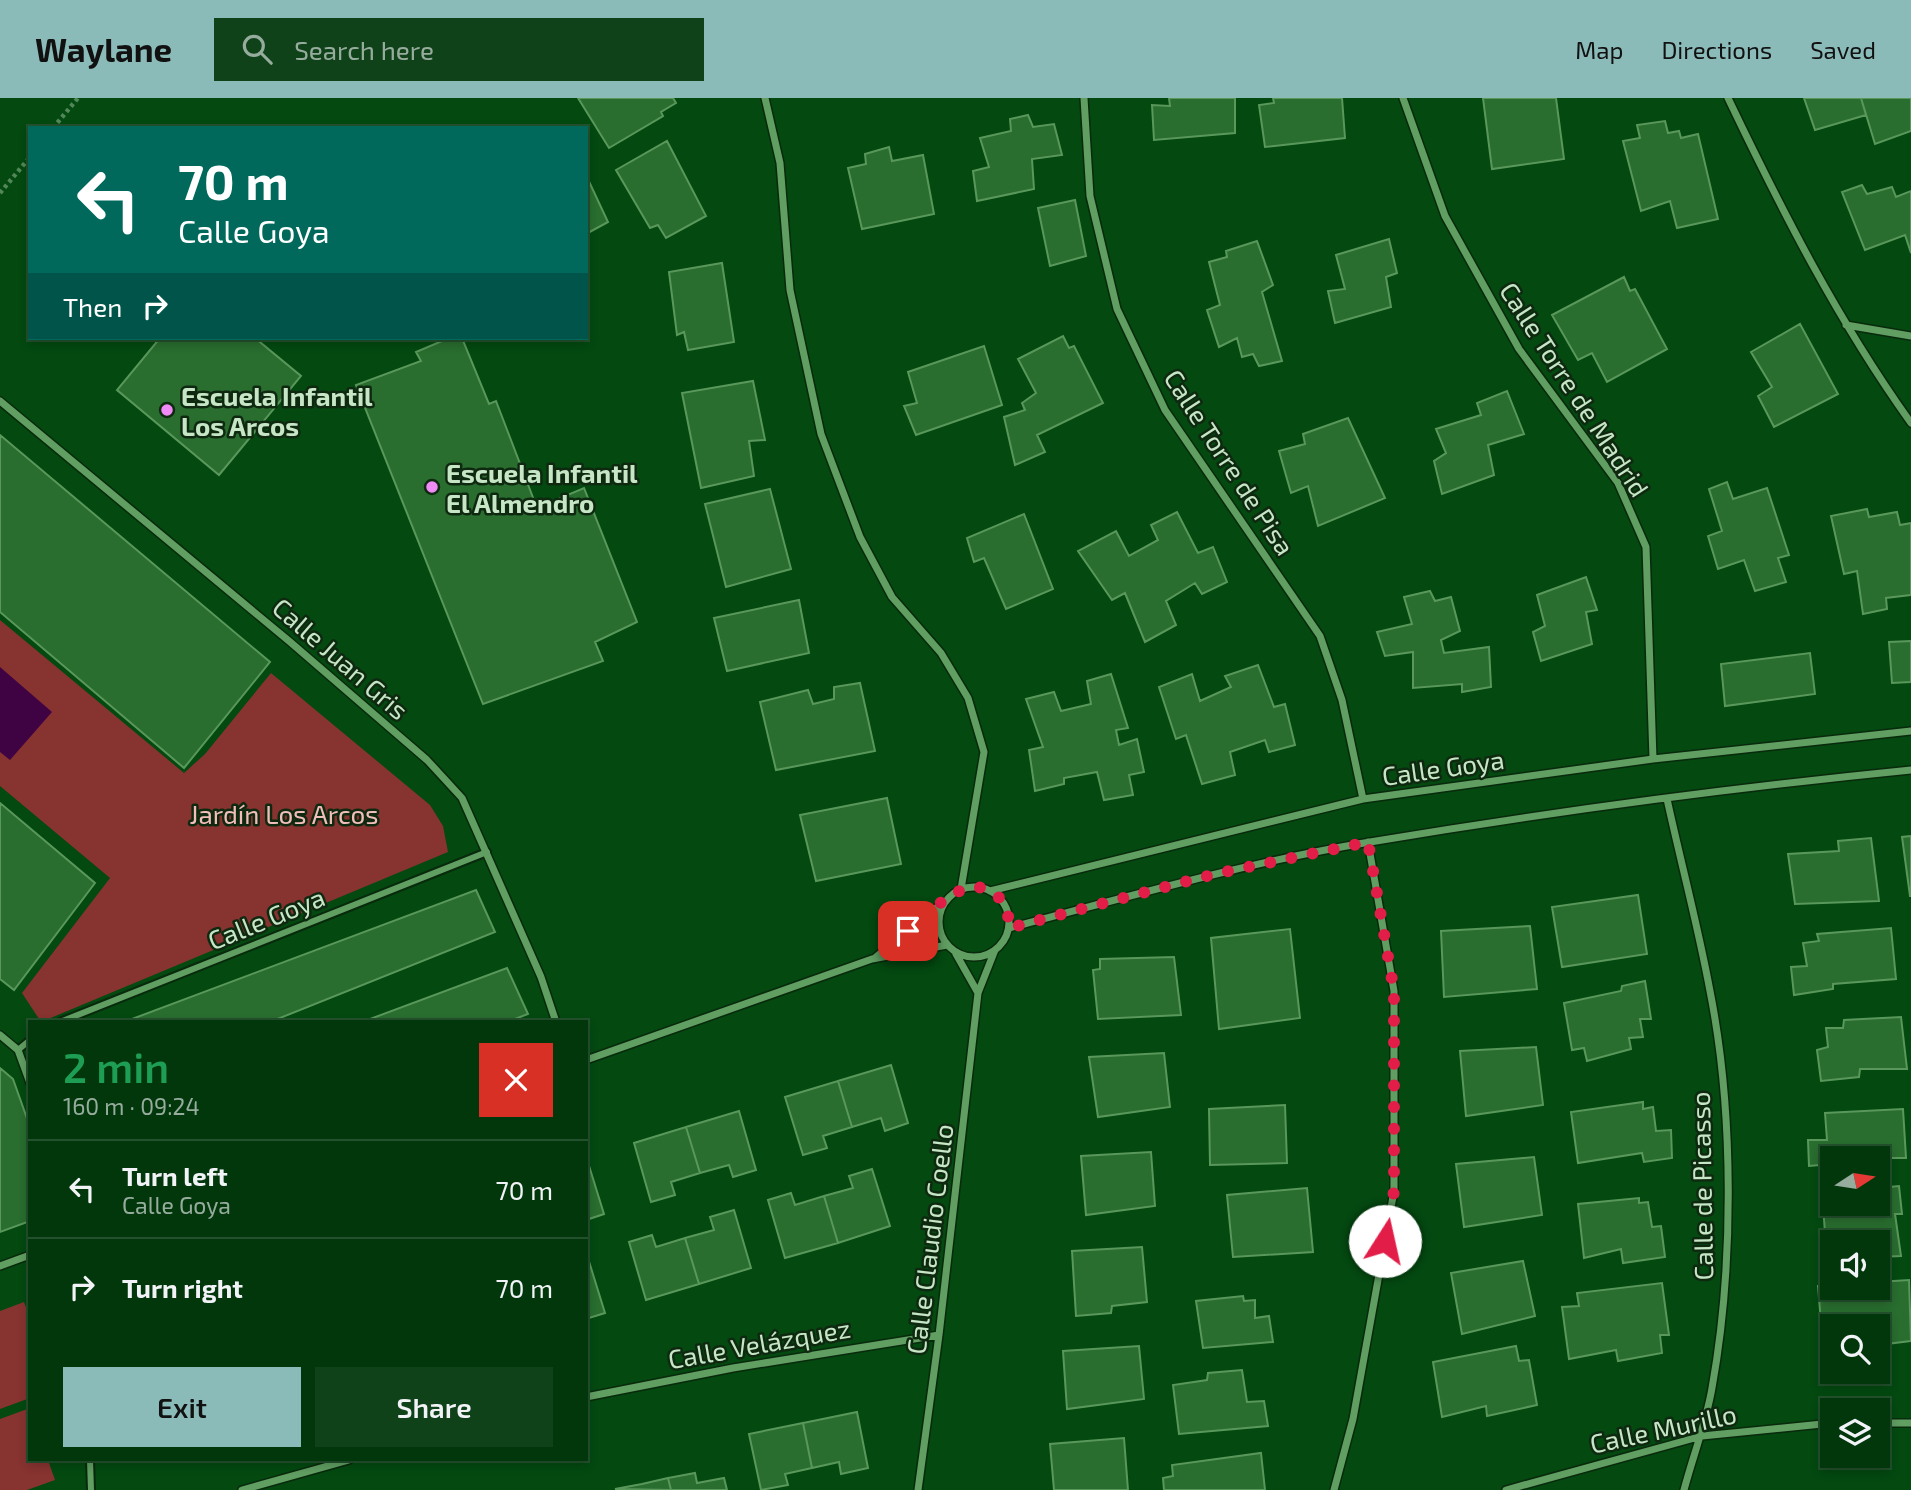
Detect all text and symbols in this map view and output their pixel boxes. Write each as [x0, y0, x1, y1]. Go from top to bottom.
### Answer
search box [214, 18, 704, 81]
text: Waylane [35, 29, 172, 69]
icon: search [238, 30, 276, 68]
text: Search here [294, 34, 434, 65]
text: Map [1575, 35, 1623, 64]
text: Directions [1661, 35, 1772, 64]
text: Saved [1810, 35, 1876, 64]
text: 70 m [178, 151, 289, 210]
icon: left [63, 154, 154, 245]
text: Calle Goya [178, 211, 330, 249]
street label: Calle Torre de Madrid [1494, 276, 1656, 502]
icon: right [136, 287, 174, 325]
text: Then [63, 291, 122, 322]
street label: Calle Torre de Pisa [1158, 363, 1302, 561]
place label: Escuela Infantil Los Arcos [181, 380, 373, 441]
marker: Escuela Infantil Los Arcos [159, 402, 175, 418]
place label: Escuela Infantil El Almendro [446, 457, 638, 518]
marker: Escuela Infantil El Almendro [424, 479, 440, 495]
street label: Calle Juan Gris [267, 591, 415, 725]
street label: Calle Goya [1380, 743, 1506, 791]
park label: Jardín Los Arcos [190, 798, 378, 829]
street label: Calle Goya [203, 881, 329, 955]
pin [878, 901, 938, 961]
icon: arrive [889, 912, 927, 950]
text: 2 min [63, 1041, 169, 1091]
button: close [479, 1043, 553, 1117]
street label: Calle de Picasso [1684, 1091, 1718, 1281]
text: 160 m · 09:24 [63, 1092, 200, 1120]
street label: Calle Claudio Coello [900, 1122, 958, 1356]
north arrow [1820, 1146, 1890, 1216]
map controls [1820, 1146, 1890, 1468]
text: Turn left [122, 1160, 228, 1191]
icon: left [63, 1170, 101, 1208]
text: 70 m [495, 1174, 553, 1205]
text: Calle Goya [122, 1191, 231, 1219]
position arrow [1348, 1204, 1422, 1278]
button: sound [1820, 1230, 1890, 1300]
icon: right [63, 1268, 101, 1306]
text: Turn right [122, 1272, 243, 1303]
text: 70 m [495, 1272, 553, 1303]
street label: Calle Velázquez [665, 1312, 853, 1374]
button: search [1820, 1314, 1890, 1384]
button: Exit [63, 1367, 301, 1447]
button: Share [315, 1367, 553, 1447]
street label: Calle Murillo [1587, 1397, 1739, 1459]
button: layers [1820, 1398, 1890, 1468]

